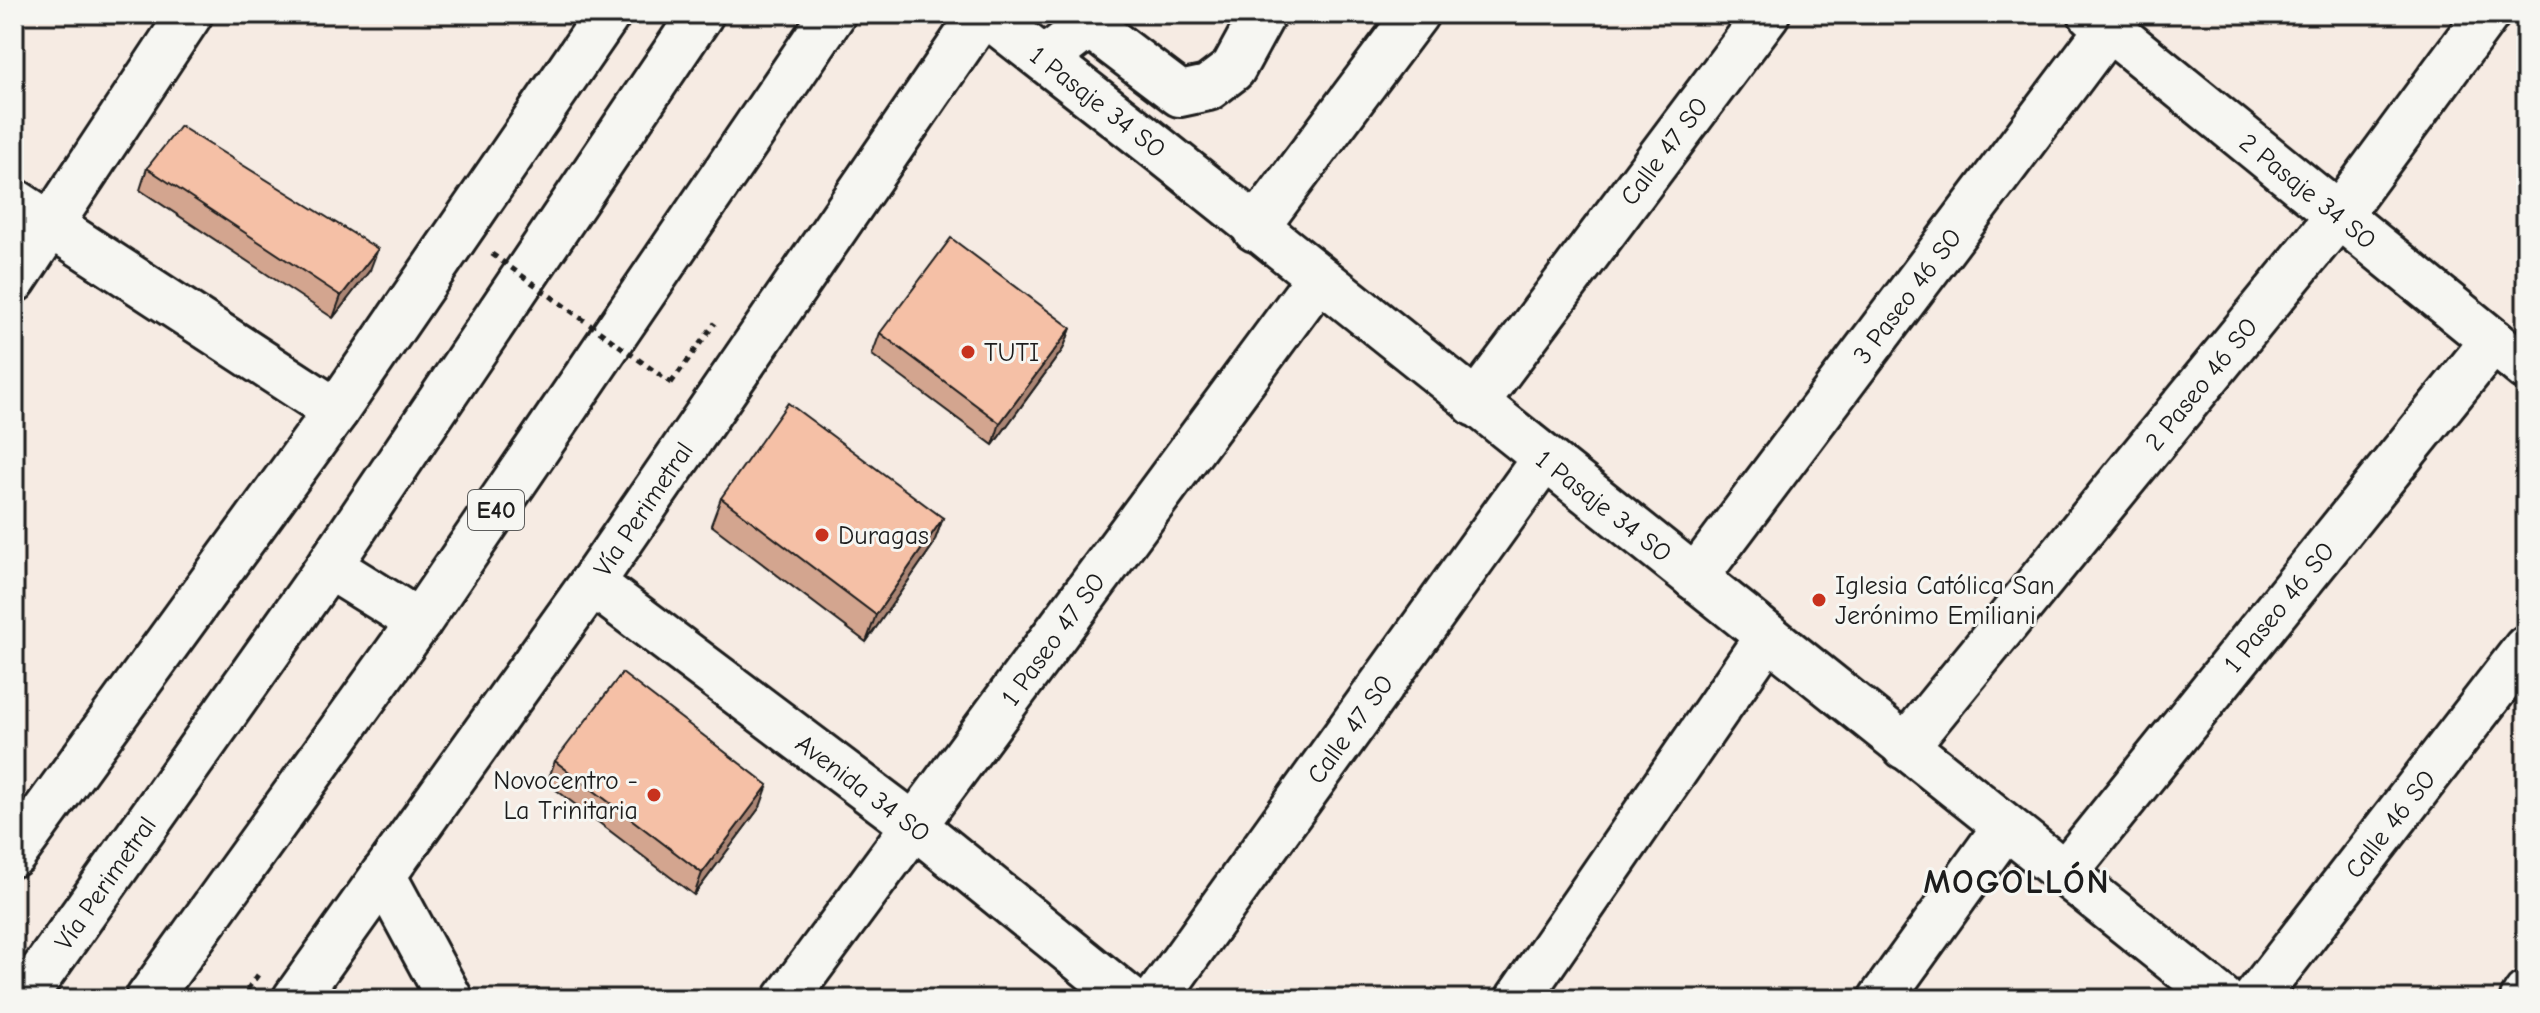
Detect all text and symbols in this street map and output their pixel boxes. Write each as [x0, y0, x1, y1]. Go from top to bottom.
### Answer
street label: 1 Pasaje 34 SO [1024, 41, 1171, 165]
street label: Calle 47 SO [1615, 92, 1715, 211]
street label: 2 Pasaje 34 SO [2233, 128, 2382, 256]
street label: 3 Paseo 46 SO [1847, 223, 1968, 370]
street label: 2 Paseo 46 SO [2139, 312, 2264, 457]
place label: TUTI [984, 338, 1039, 368]
marker: TUTI [959, 343, 977, 361]
street label: Vía Perimetral [588, 437, 700, 582]
street label: 1 Pasaje 34 SO [1530, 445, 1677, 569]
road number: E40 [468, 490, 524, 530]
place label: Duragas [838, 521, 929, 551]
marker: Duragas [813, 526, 831, 544]
street label: 1 Paseo 46 SO [2218, 537, 2341, 679]
street label: 1 Paseo 47 SO [996, 567, 1112, 712]
place label: Iglesia Católica San Jerónimo Emiliani [1835, 571, 2055, 631]
marker: Iglesia Católica San Jerónimo Emiliani [1810, 591, 1828, 609]
street label: Calle 47 SO [1301, 669, 1400, 790]
street label: Avenida 34 SO [789, 729, 935, 849]
street label: Calle 46 SO [2339, 765, 2442, 885]
place label: Novocentro - La Trinitaria [493, 766, 638, 826]
marker: Novocentro - La Trinitaria [645, 786, 663, 804]
street label: Vía Perimetral [49, 811, 163, 956]
district label: MOGOLLÓN [1923, 861, 2111, 902]

